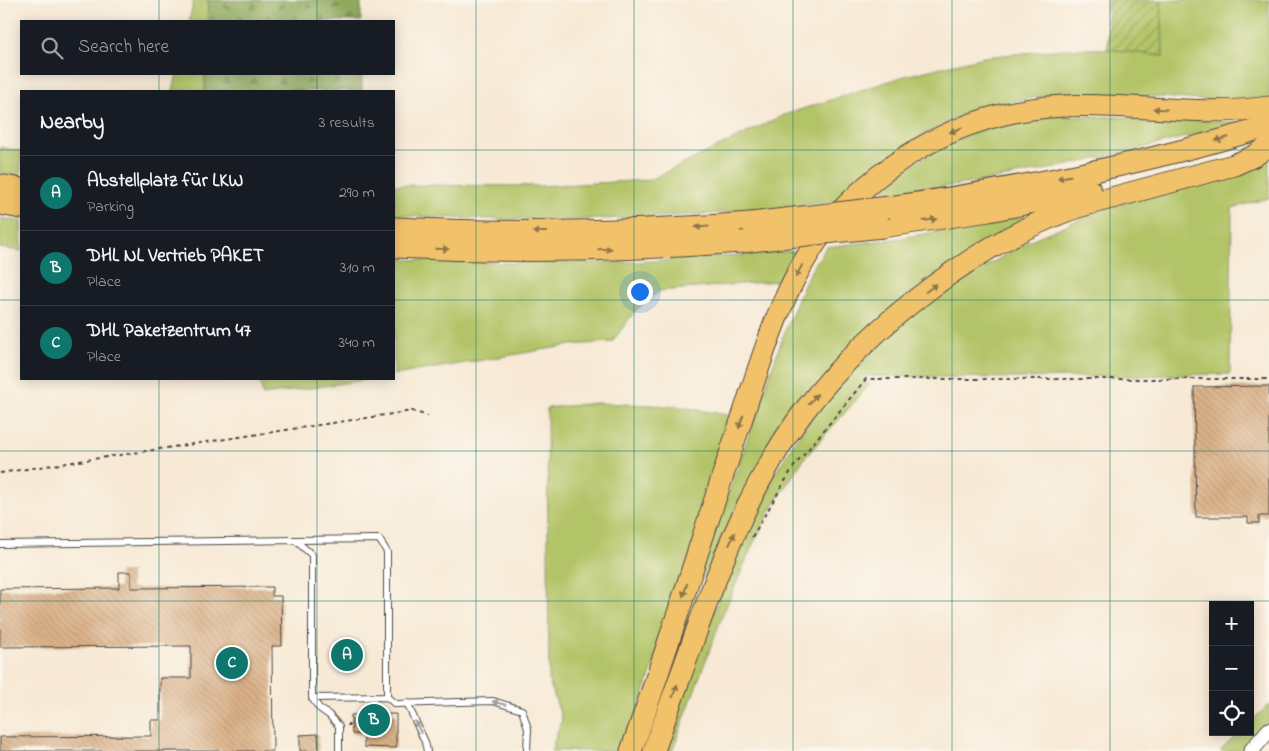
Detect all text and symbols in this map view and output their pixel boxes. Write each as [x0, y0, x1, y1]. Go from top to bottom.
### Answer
search box [20, 20, 395, 75]
icon: search [38, 34, 66, 62]
text: Search here [78, 34, 169, 61]
one-way arrow [1152, 104, 1168, 112]
text: Nearby [40, 108, 104, 138]
text: 3 results [319, 111, 375, 135]
one-way arrow [948, 126, 963, 134]
one-way arrow [1215, 136, 1230, 144]
text: Abstellplatz für LKW [87, 168, 243, 195]
one-way arrow [1056, 174, 1072, 182]
text: A [51, 181, 61, 205]
text: 290 m [339, 181, 375, 205]
text: Parking [87, 195, 134, 219]
one-way arrow [922, 216, 938, 224]
one-way arrow [694, 223, 710, 231]
one-way arrow [531, 228, 547, 236]
text: DHL NL Vertrieb PAKET [87, 243, 264, 270]
one-way arrow [435, 245, 451, 253]
one-way arrow [597, 245, 613, 253]
text: B [51, 256, 61, 280]
text: 310 m [340, 256, 375, 280]
one-way arrow [795, 264, 803, 278]
text: Place [87, 270, 121, 294]
your location [627, 279, 653, 305]
one-way arrow [924, 283, 938, 293]
text: DHL Paketzentrum 47 [87, 318, 251, 345]
text: C [52, 331, 60, 355]
text: 340 m [338, 331, 375, 355]
text: Place [87, 345, 121, 369]
one-way arrow [808, 393, 819, 406]
one-way arrow [737, 415, 744, 430]
one-way arrow [728, 532, 736, 546]
one-way arrow [681, 583, 689, 598]
map controls [1209, 601, 1254, 736]
button: + [1209, 601, 1254, 646]
pin: A [331, 636, 363, 674]
pin: C [216, 644, 248, 682]
button: − [1209, 646, 1254, 691]
one-way arrow [672, 684, 679, 699]
button: locate [1209, 691, 1254, 736]
one-way arrow [492, 699, 507, 707]
pin: B [358, 701, 390, 739]
one-way arrow [414, 720, 422, 734]

